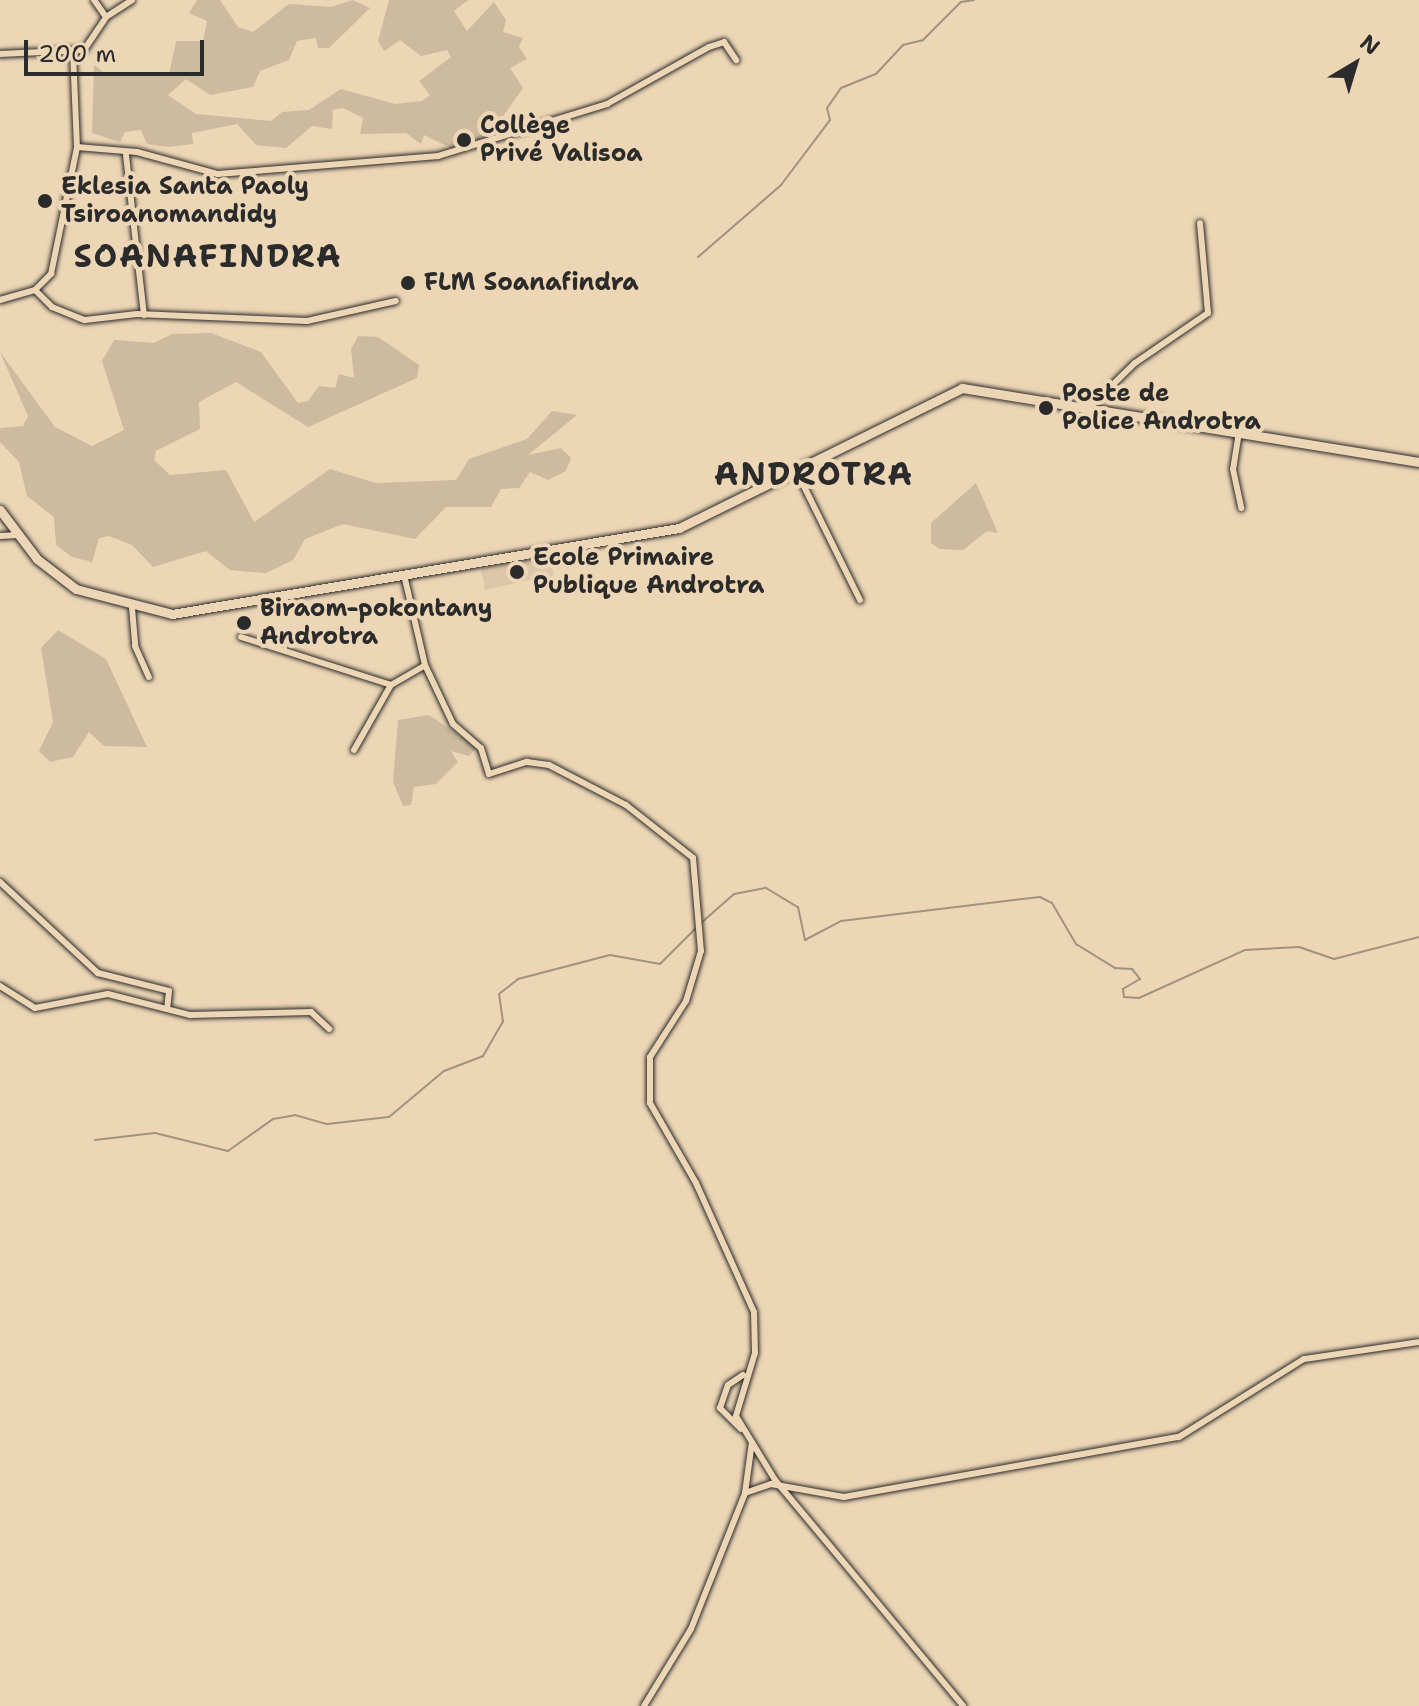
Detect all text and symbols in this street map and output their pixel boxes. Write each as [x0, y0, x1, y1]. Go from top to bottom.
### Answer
scale bar [28, 24, 208, 74]
north arrow [1315, 24, 1395, 104]
text: N [1354, 28, 1386, 61]
text: 200 m [38, 38, 116, 70]
place label: Collège Privé Valisoa [480, 112, 643, 168]
marker: Collège Privé Valisoa [455, 131, 473, 149]
place label: Eklesia Santa Paoly Tsiroanomandidy [61, 173, 309, 229]
marker: Eklesia Santa Paoly Tsiroanomandidy [36, 192, 54, 210]
district label: SOANAFINDRA [73, 237, 343, 275]
place label: FLM Soanafindra [424, 269, 639, 297]
marker: FLM Soanafindra [399, 274, 417, 292]
place label: Poste de Police Androtra [1062, 380, 1261, 436]
marker: Poste de Police Androtra [1037, 399, 1055, 417]
district label: ANDROTRA [714, 455, 914, 493]
place label: Ecole Primaire Publique Androtra [533, 544, 764, 600]
marker: Ecole Primaire Publique Androtra [508, 563, 526, 581]
place label: Biraom-pokontany Androtra [260, 595, 492, 651]
marker: Biraom-pokontany Androtra [235, 614, 253, 632]

